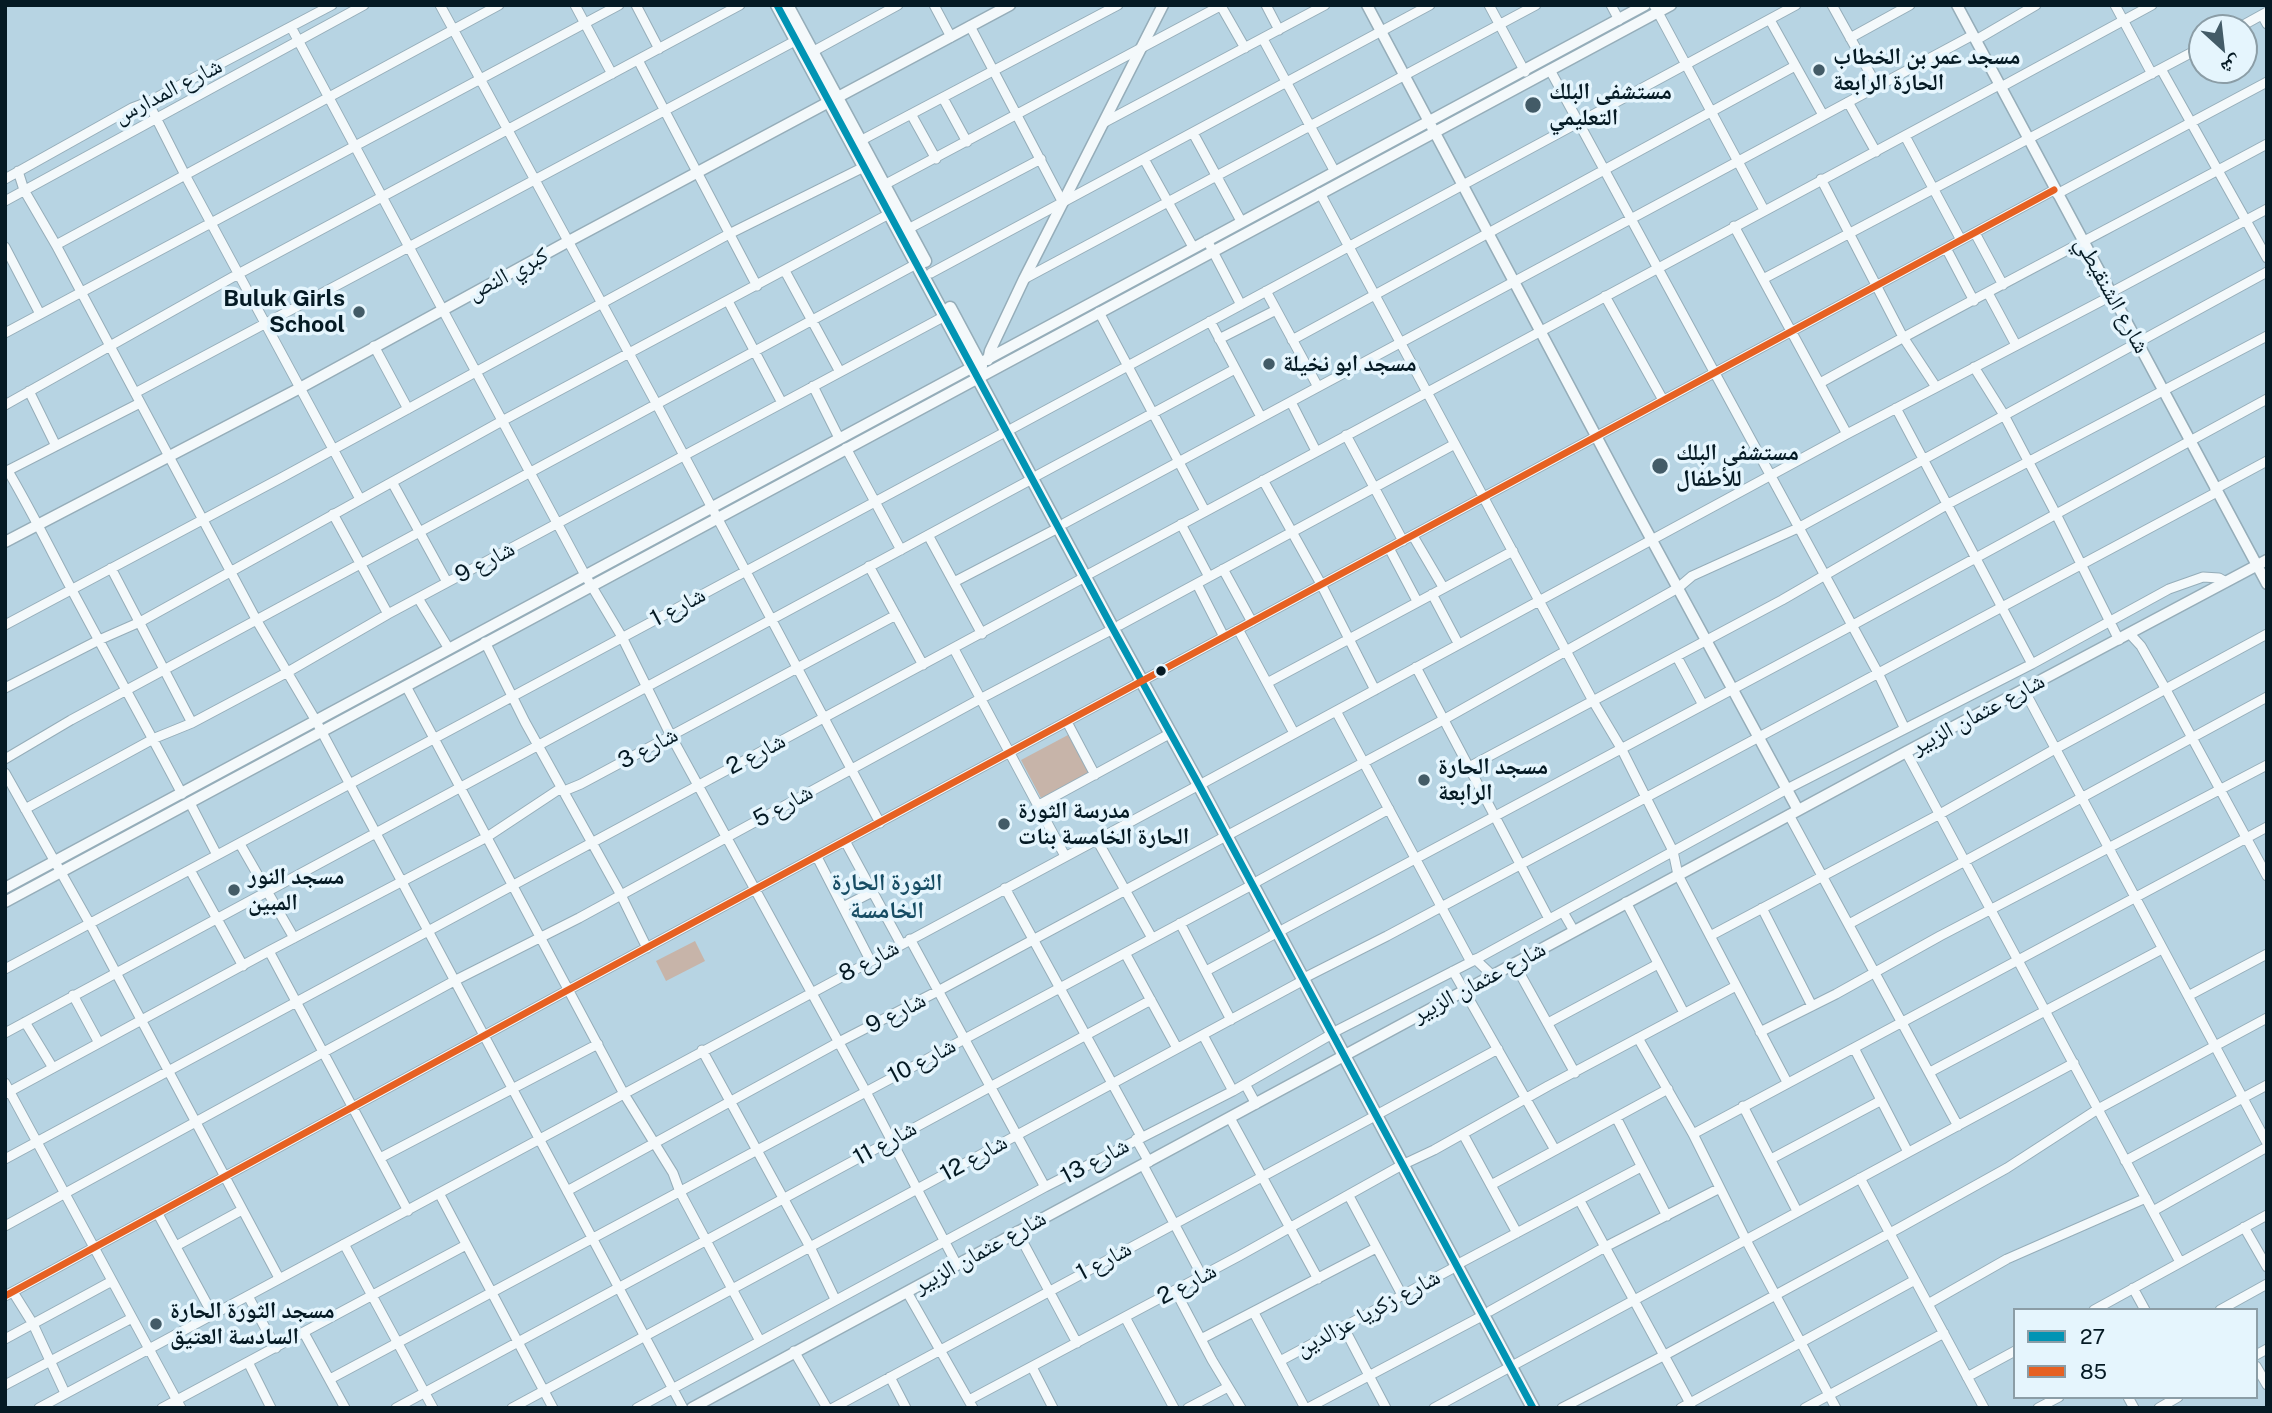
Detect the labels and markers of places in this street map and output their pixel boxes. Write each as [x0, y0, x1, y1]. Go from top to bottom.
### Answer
place label: مسجد عمر بن الخطاب الحارة الرابعة [1833, 43, 2020, 97]
marker: مسجد عمر بن الخطاب الحارة الرابعة [1811, 62, 1827, 78]
place label: مستشفى البلك التعليمي [1549, 78, 1672, 132]
marker: مستشفى البلك التعليمي [1523, 95, 1543, 115]
place label: Buluk Girls School [223, 285, 345, 339]
marker: Buluk Girls School [351, 304, 367, 320]
place label: مسجد ابو نخيلة [1283, 350, 1417, 378]
marker: مسجد ابو نخيلة [1261, 356, 1277, 372]
place label: مستشفى البلك للأطفال [1676, 439, 1799, 493]
marker: مستشفى البلك للأطفال [1650, 456, 1670, 476]
unlabelled marker [1154, 664, 1168, 678]
place label: مسجد الحارة الرابعة [1438, 753, 1548, 807]
marker: مسجد الحارة الرابعة [1416, 772, 1432, 788]
place label: مدرسة الثورة الحارة الخامسة بنات [1018, 797, 1189, 851]
marker: مدرسة الثورة الحارة الخامسة بنات [996, 816, 1012, 832]
place label: مسجد النور المبين [248, 863, 344, 917]
marker: مسجد النور المبين [226, 882, 242, 898]
place label: مسجد الثورة الحارة السادسة العتيق [170, 1297, 335, 1351]
marker: مسجد الثورة الحارة السادسة العتيق [148, 1316, 164, 1332]

